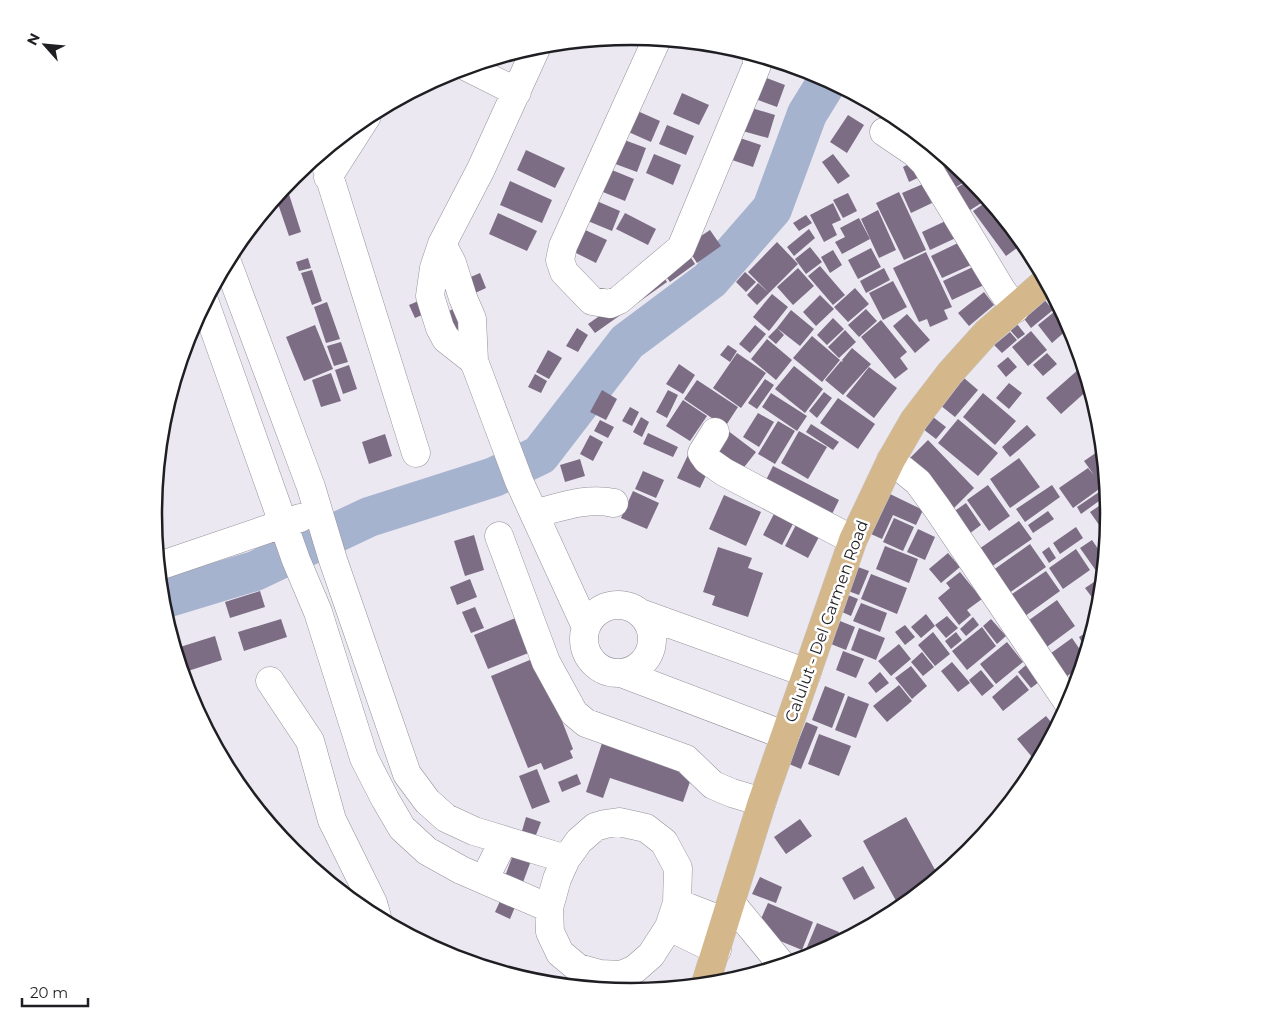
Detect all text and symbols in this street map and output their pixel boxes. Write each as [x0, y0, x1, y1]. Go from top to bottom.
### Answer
north arrow [20, 20, 70, 70]
text: N [23, 30, 44, 48]
street label: Calulut - Del Carmen Road [781, 518, 872, 725]
scale bar [22, 976, 89, 1008]
text: 20 m [30, 983, 68, 1002]

